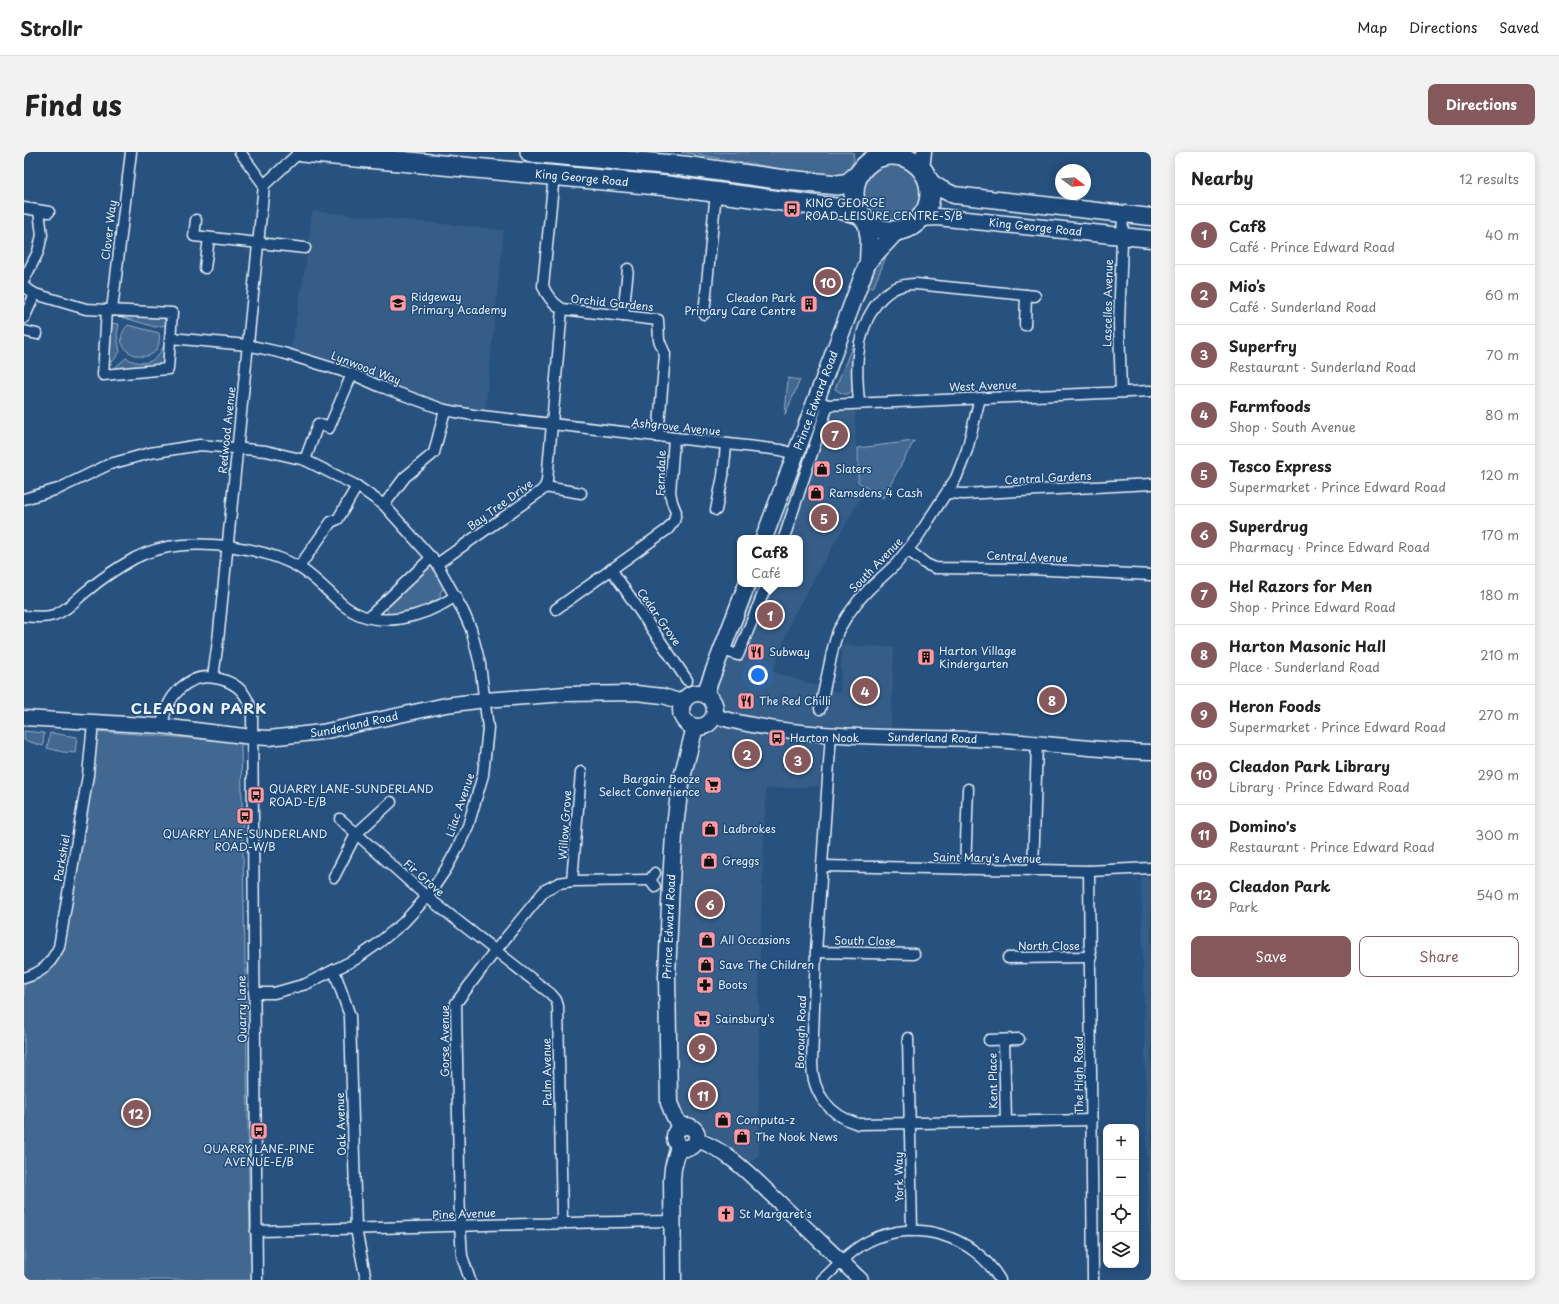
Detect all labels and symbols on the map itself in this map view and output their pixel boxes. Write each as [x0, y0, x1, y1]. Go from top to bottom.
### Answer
north arrow [1055, 164, 1091, 200]
street label: King George Road [534, 165, 629, 190]
place label: KING GEORGE ROAD-LEISURE CENTRE-S/B [805, 194, 962, 224]
street label: Clover Way [96, 199, 121, 261]
bus stop icon: KING GEORGE ROAD-LEISURE CENTRE-S/B [782, 199, 802, 219]
street label: King George Road [988, 213, 1083, 240]
street label: Lascelles Avenue [1098, 259, 1117, 347]
pin: 10 [815, 267, 841, 297]
place label: Ridgeway Primary Academy [411, 288, 507, 318]
place label: Cleadon Park Primary Care Centre [684, 289, 796, 319]
street label: Orchid Gardens [570, 290, 654, 315]
school or university icon: Ridgeway Primary Academy [388, 293, 408, 313]
building icon: Cleadon Park Primary Care Centre [799, 294, 819, 314]
street label: Lynwood Way [329, 346, 404, 389]
street label: Prince Edward Road [789, 348, 842, 452]
street label: West Avenue [949, 376, 1018, 395]
street label: Redwood Avenue [213, 386, 240, 474]
street label: Ashgrove Avenue [631, 413, 722, 440]
pin: 7 [822, 420, 848, 450]
street label: Ferndale [651, 450, 670, 496]
shop icon: Slaters [812, 459, 832, 479]
place label: Slaters [835, 460, 872, 477]
street label: Central Gardens [1004, 467, 1092, 488]
street label: Bay Tree Drive [463, 475, 536, 534]
shop icon: Ramsdens 4 Cash [806, 483, 826, 503]
place label: Ramsdens 4 Cash [829, 484, 923, 501]
pin: 5 [811, 503, 837, 533]
street label: South Avenue [845, 533, 906, 596]
street label: Central Avenue [986, 547, 1068, 566]
street label: Cedar Grove [633, 584, 686, 649]
pin: 1 [757, 600, 783, 630]
restaurant icon: Subway [746, 642, 766, 662]
place label: Harton Village Kindergarten [939, 642, 1016, 672]
place label: Subway [769, 643, 810, 660]
building icon: Harton Village Kindergarten [916, 647, 936, 667]
your location [748, 665, 768, 685]
pin: 4 [852, 676, 878, 706]
pin: 8 [1039, 685, 1065, 715]
restaurant icon: The Red Chilli [736, 691, 756, 711]
place label: The Red Chilli [759, 692, 831, 709]
district label: CLEADON PARK [131, 696, 267, 719]
street label: Sunderland Road [309, 707, 399, 741]
bus stop icon: Harton Nook [767, 728, 787, 748]
street label: Sunderland Road [887, 728, 977, 747]
place label: Harton Nook [790, 729, 860, 746]
pin: 2 [734, 739, 760, 769]
pin: 3 [785, 745, 811, 775]
street label: Lilac Avenue [441, 770, 479, 839]
place label: Bargain Booze Select Convenience [599, 770, 700, 800]
supermarket icon: Bargain Booze Select Convenience [703, 775, 723, 795]
place label: QUARRY LANE-SUNDERLAND ROAD-E/B [269, 780, 434, 810]
bus stop icon: QUARRY LANE-SUNDERLAND ROAD-E/B [246, 785, 266, 805]
street label: Willow Grove [554, 789, 575, 860]
bus stop icon: QUARRY LANE-SUNDERLAND ROAD-W/B [235, 806, 255, 826]
shop icon: Ladbrokes [700, 819, 720, 839]
place label: Ladbrokes [723, 820, 776, 837]
place label: QUARRY LANE-SUNDERLAND ROAD-W/B [163, 825, 327, 855]
street label: Parkshiel [49, 833, 74, 883]
street label: Saint Mary's Avenue [933, 848, 1041, 867]
shop icon: Greggs [699, 851, 719, 871]
place label: Greggs [722, 852, 759, 869]
street label: Fir Grove [400, 855, 449, 900]
street label: Prince Edward Road [658, 873, 679, 979]
pin: 6 [697, 889, 723, 919]
shop icon: All Occasions [697, 930, 717, 950]
place label: All Occasions [720, 931, 790, 948]
street label: South Close [834, 931, 896, 950]
street label: North Close [1018, 937, 1080, 954]
shop icon: Save The Children [696, 955, 716, 975]
place label: Save The Children [719, 956, 814, 973]
street label: Quarry Lane [232, 975, 251, 1043]
pharmacy icon: Boots [695, 975, 715, 995]
place label: Boots [718, 976, 748, 993]
street label: Borough Road [791, 995, 810, 1069]
street label: Gorse Avenue [436, 1005, 453, 1077]
supermarket icon: Sainsbury's [692, 1009, 712, 1029]
place label: Sainsbury's [715, 1010, 775, 1027]
pin: 9 [689, 1033, 715, 1063]
street label: The High Road [1070, 1036, 1087, 1114]
street label: Palm Avenue [537, 1038, 556, 1106]
street label: Kent Place [984, 1052, 1001, 1109]
pin: 11 [690, 1080, 716, 1110]
street label: Oak Avenue [331, 1092, 350, 1156]
pin: 12 [123, 1098, 149, 1128]
shop icon: Computa-z [713, 1110, 733, 1130]
place label: Computa-z [736, 1111, 795, 1128]
bus stop icon: QUARRY LANE-PINE AVENUE-E/B [249, 1121, 269, 1141]
shop icon: The Nook News [732, 1127, 752, 1147]
place label: The Nook News [755, 1128, 838, 1145]
place label: QUARRY LANE-PINE AVENUE-E/B [203, 1140, 315, 1170]
street label: York Way [890, 1152, 907, 1202]
street label: Pine Avenue [432, 1204, 496, 1223]
church icon: St Margaret's [716, 1204, 736, 1224]
place label: St Margaret's [739, 1205, 812, 1222]

